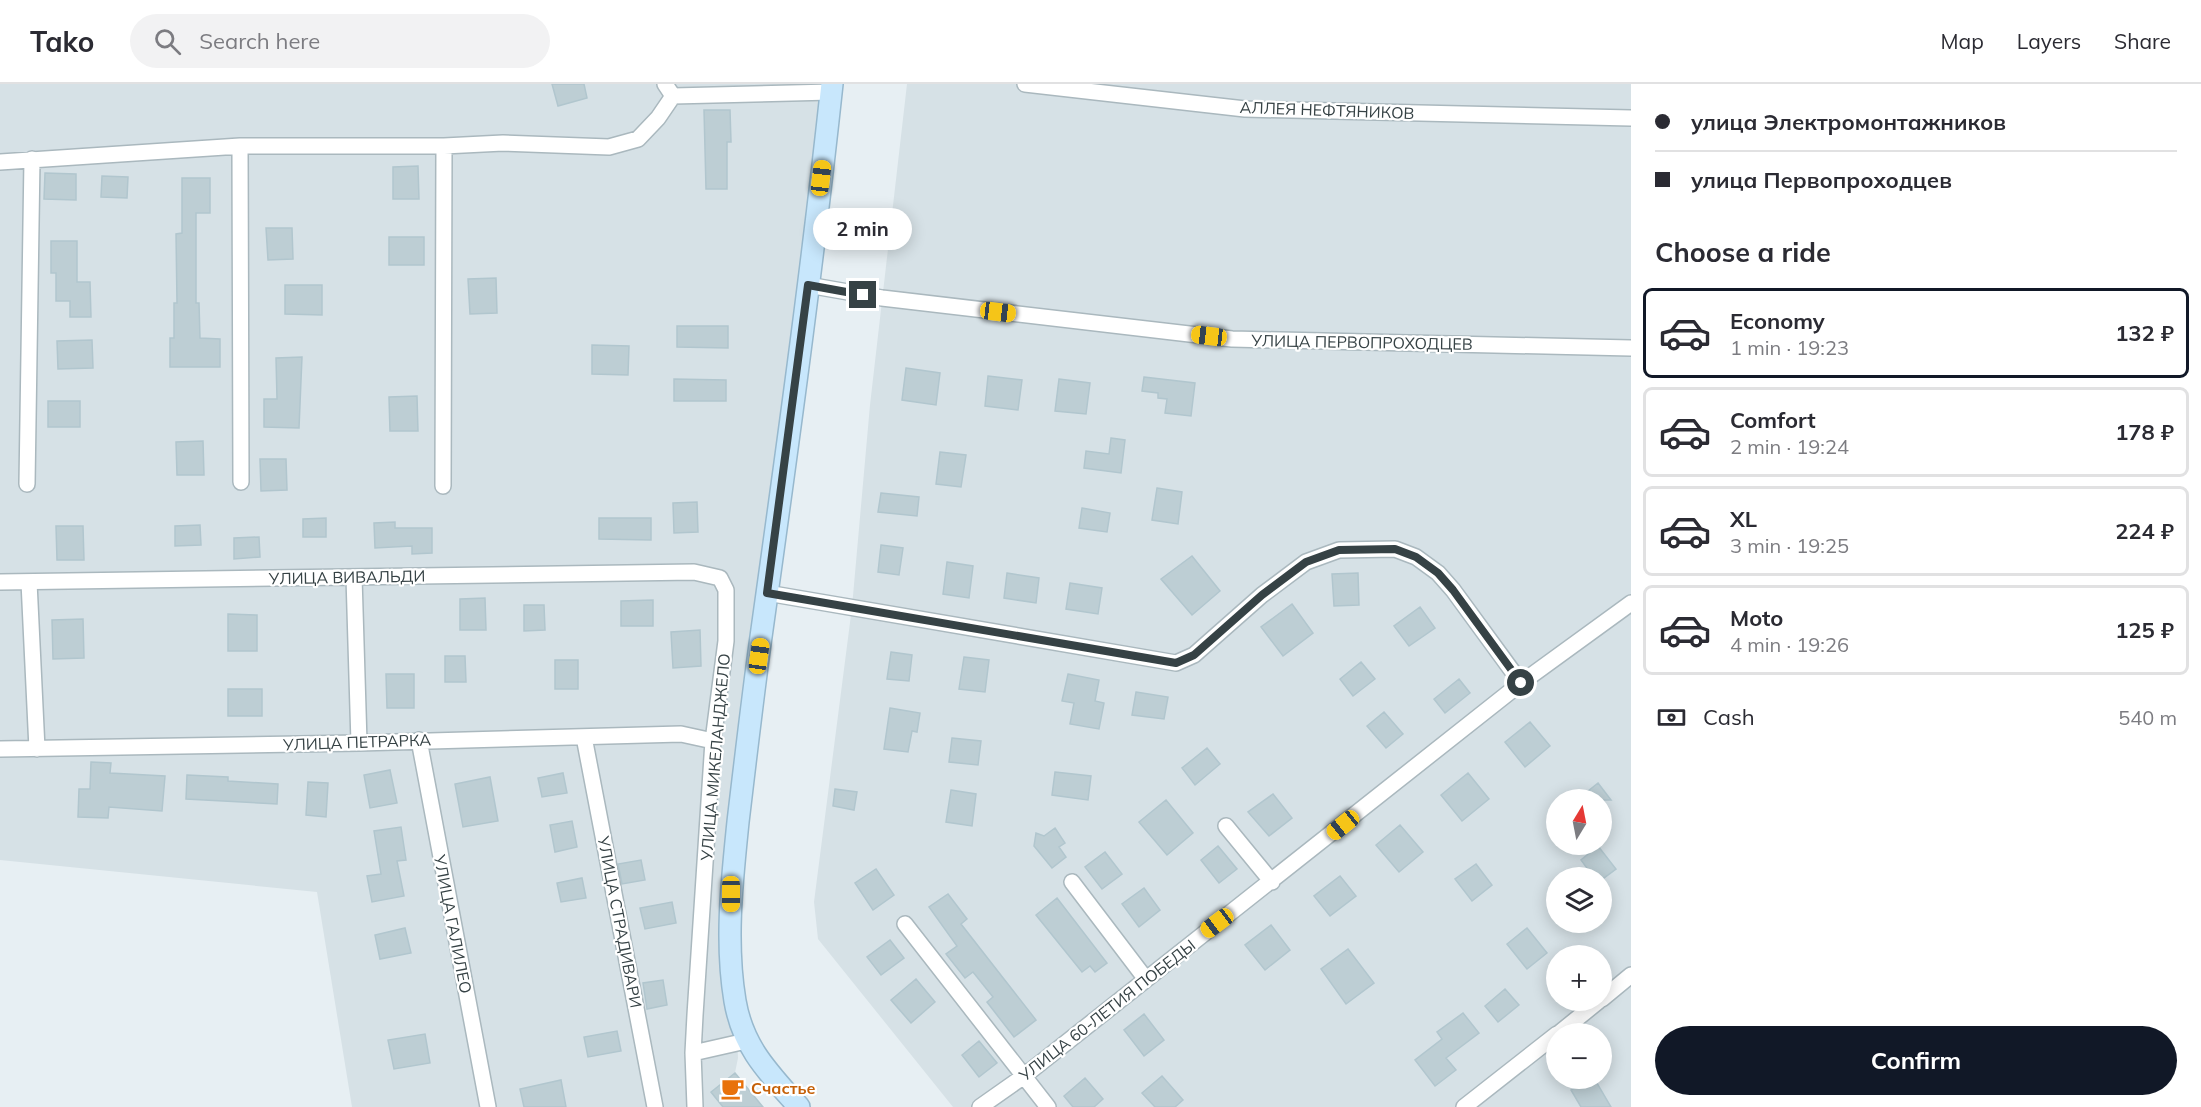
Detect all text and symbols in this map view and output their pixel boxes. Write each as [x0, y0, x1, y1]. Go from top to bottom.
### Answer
search box [130, 14, 550, 68]
text: Tako [30, 24, 94, 59]
icon: search [151, 25, 184, 58]
text: Search here [199, 27, 320, 55]
text: Map [1941, 28, 1984, 54]
text: Layers [2017, 28, 2081, 54]
text: Share [2114, 28, 2171, 54]
street label: АЛЛЕЯ НЕФТЯНИКОВ [1239, 97, 1415, 123]
text: улица Электромонтажников [1691, 108, 2006, 136]
car [810, 159, 832, 197]
text: улица Первопроходцев [1691, 166, 1952, 194]
callout: 2 min [814, 208, 912, 250]
text: 2 min [836, 216, 889, 241]
text: Choose a ride [1655, 235, 1831, 269]
route end [849, 281, 876, 308]
car [979, 301, 1017, 323]
icon: car [1658, 306, 1712, 360]
text: Economy [1730, 307, 1825, 335]
text: 132 ₽ [2115, 319, 2174, 347]
car [1190, 325, 1228, 347]
street label: УЛИЦА ПЕРВОПРОХОДЦЕВ [1250, 330, 1473, 354]
text: 1 min · 19:23 [1730, 335, 1849, 360]
icon: car [1658, 405, 1712, 459]
text: Comfort [1730, 406, 1816, 434]
text: 178 ₽ [2115, 418, 2174, 446]
text: 2 min · 19:24 [1730, 434, 1849, 459]
icon: car [1658, 504, 1712, 558]
text: XL [1730, 505, 1757, 533]
text: 224 ₽ [2115, 517, 2174, 545]
text: 3 min · 19:25 [1730, 533, 1849, 558]
street label: УЛИЦА ВИВАЛЬДИ [268, 566, 425, 588]
icon: car [1658, 603, 1712, 657]
text: Moto [1730, 604, 1783, 632]
text: 125 ₽ [2115, 616, 2174, 644]
text: 4 min · 19:26 [1730, 632, 1849, 657]
car [748, 637, 770, 675]
street label: УЛИЦА МИКЕЛАНДЖЕЛО [696, 652, 734, 863]
route start [1507, 669, 1534, 696]
icon: cash [1655, 701, 1688, 734]
text: Cash [1703, 703, 1755, 731]
text: 540 m [2118, 705, 2177, 730]
street label: УЛИЦА ПЕТРАРКА [282, 729, 432, 755]
north arrow [1546, 789, 1612, 855]
map controls [1546, 789, 1612, 1089]
car [1323, 807, 1363, 843]
street label: УЛИЦА СТРАДИВАРИ [593, 833, 646, 1010]
street label: УЛИЦА ГАЛИЛЕО [430, 852, 476, 995]
button: layers [1546, 867, 1612, 933]
car [722, 876, 740, 912]
car [1197, 905, 1237, 941]
street label: УЛИЦА 60-ЛЕТИЯ ПОБЕДЫ [1014, 935, 1199, 1086]
button: + [1546, 945, 1612, 1011]
button: − [1546, 1023, 1612, 1089]
button: Confirm [1655, 1026, 2177, 1095]
cafe icon: Счастье [720, 1075, 746, 1101]
place label: Счастье [751, 1078, 816, 1098]

